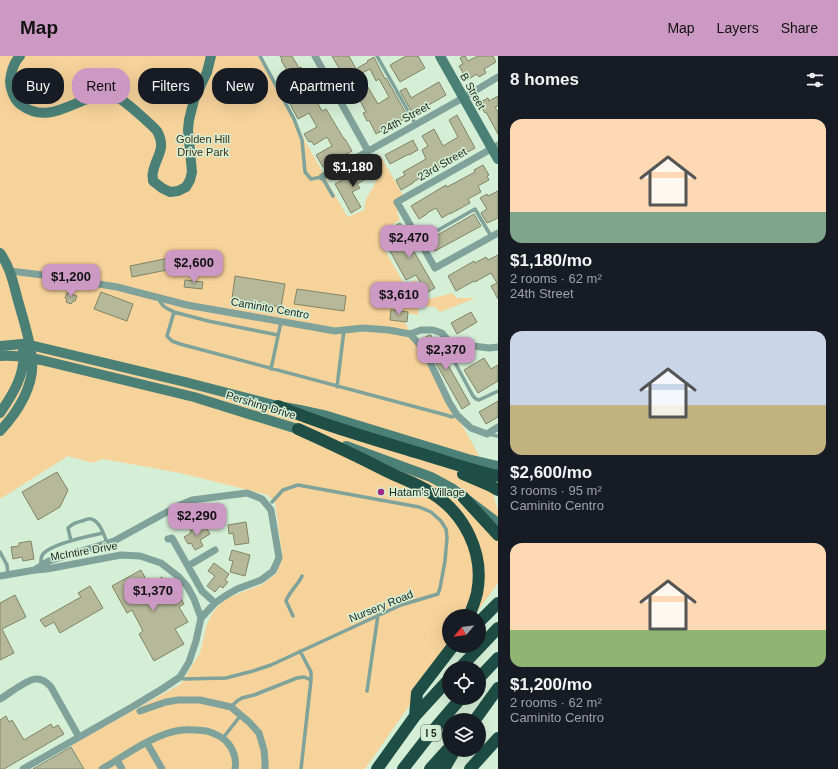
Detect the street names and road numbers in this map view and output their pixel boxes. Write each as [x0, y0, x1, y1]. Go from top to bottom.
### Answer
street label: B Street [458, 71, 488, 111]
street label: 24th Street [379, 100, 431, 136]
street label: 23rd Street [415, 145, 469, 183]
street label: Caminito Centro [230, 295, 310, 321]
street label: Pershing Drive [225, 389, 297, 421]
street label: McIntire Drive [50, 539, 118, 563]
street label: Nursery Road [347, 588, 415, 624]
road number: I 5 [421, 725, 441, 741]

